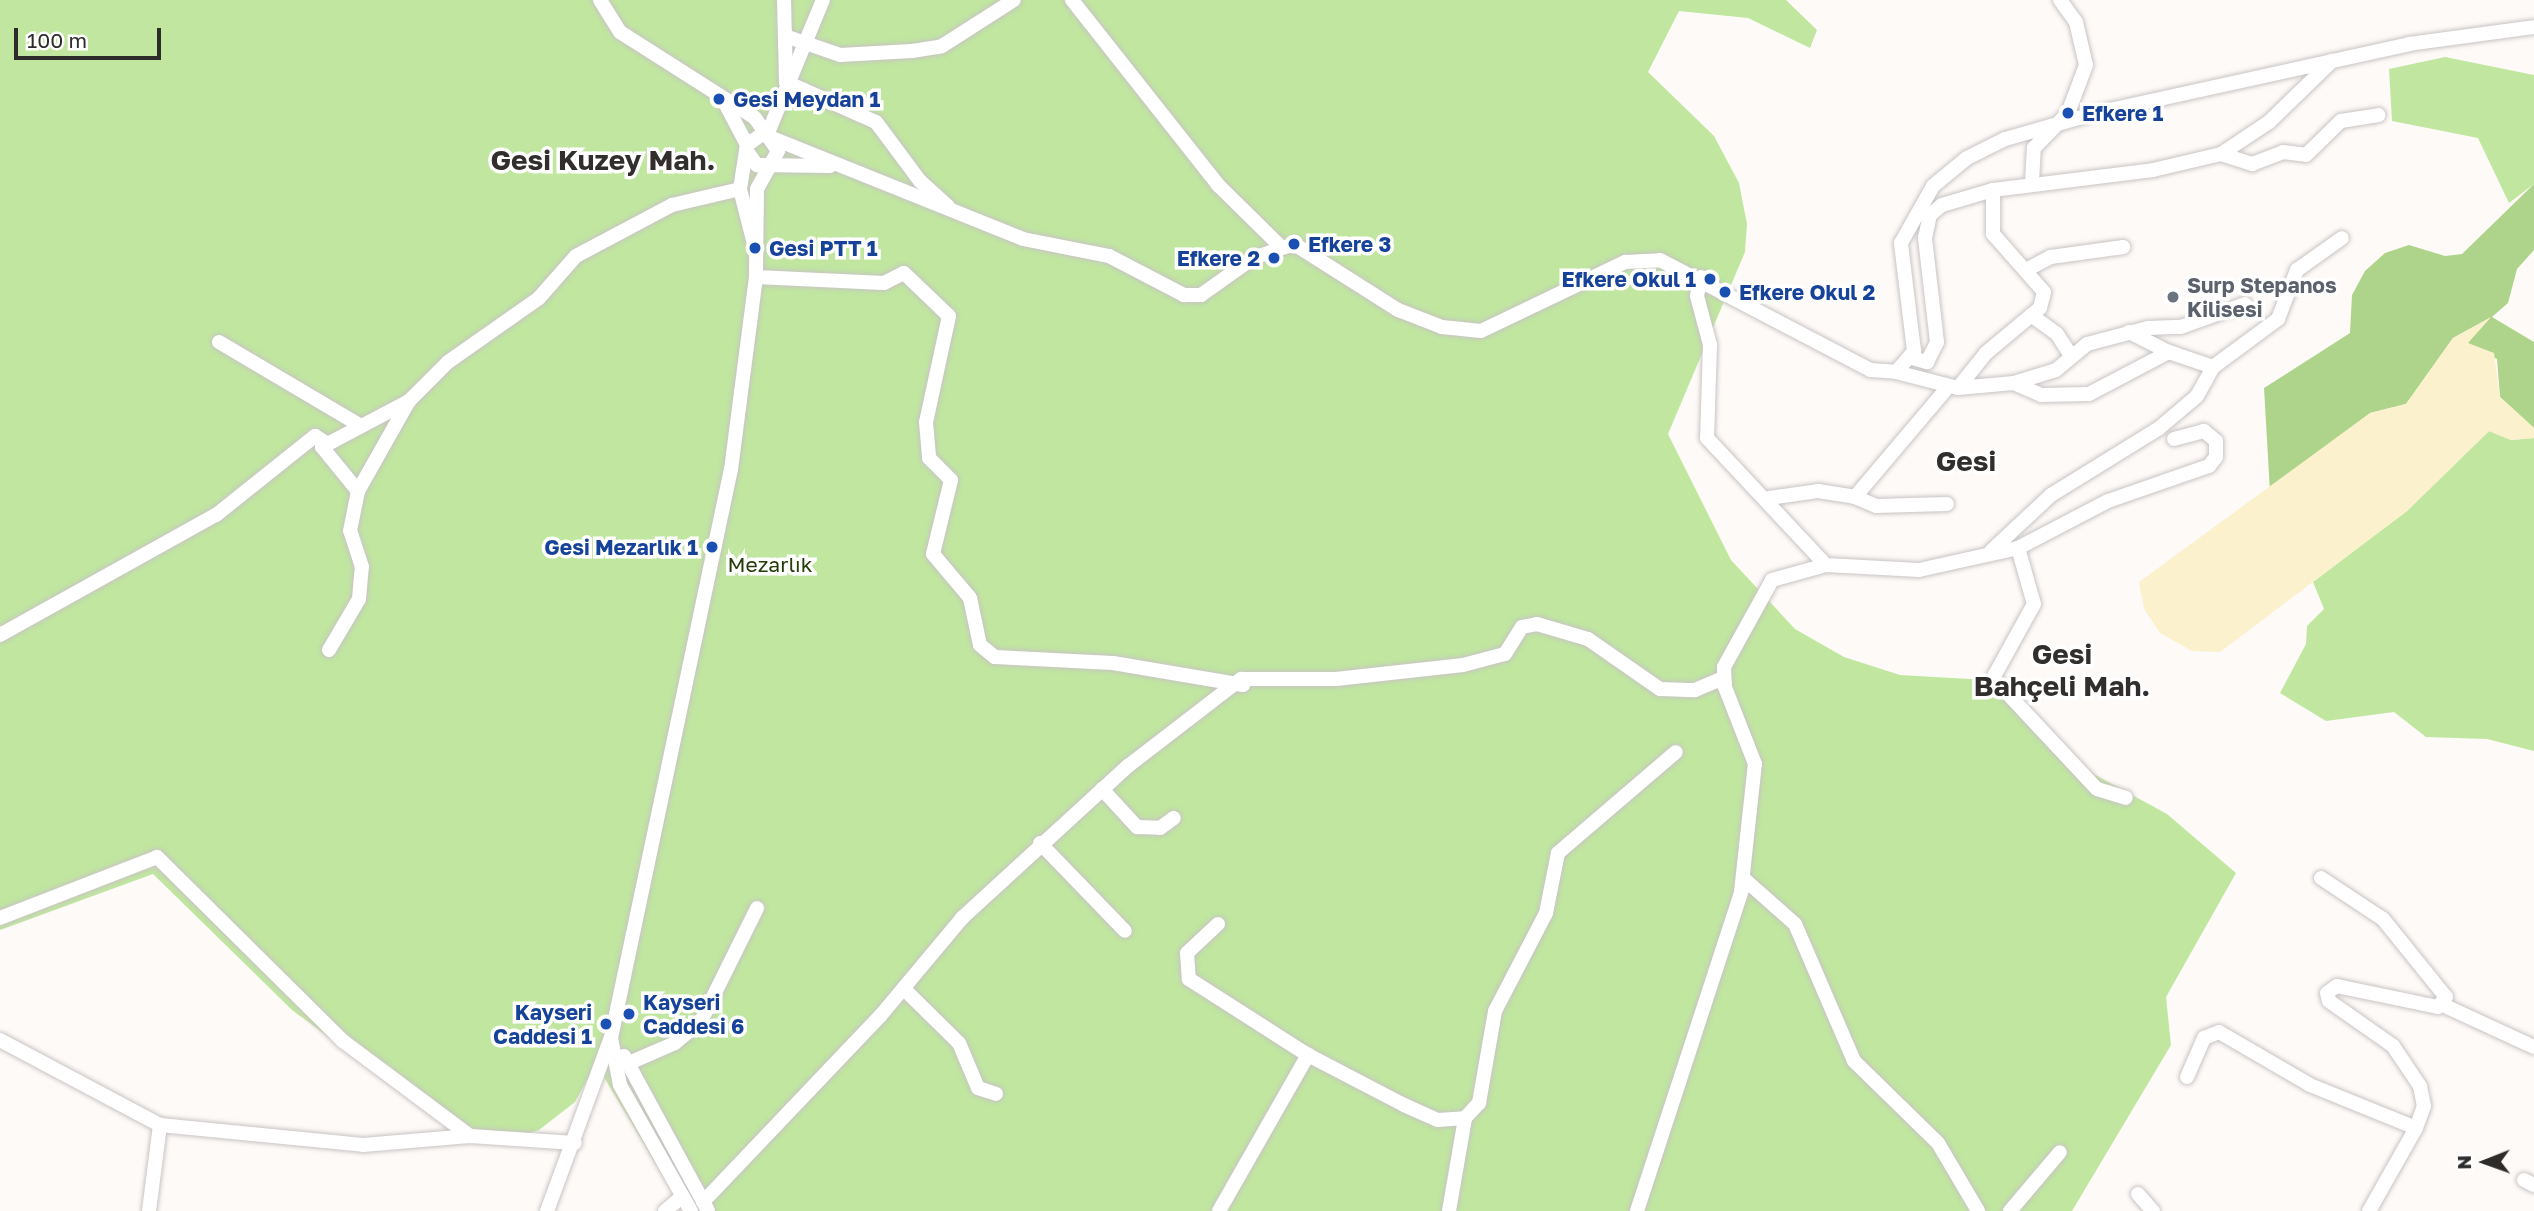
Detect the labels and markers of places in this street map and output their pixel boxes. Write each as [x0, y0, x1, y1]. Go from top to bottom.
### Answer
place label: Gesi Meydan 1 [733, 86, 880, 112]
marker: Gesi Meydan 1 [711, 91, 727, 107]
place label: Efkere 1 [2082, 100, 2163, 126]
marker: Efkere 1 [2060, 105, 2076, 121]
place label: Efkere 3 [1308, 231, 1391, 257]
place label: Gesi PTT 1 [769, 235, 878, 261]
marker: Efkere 3 [1286, 236, 1302, 252]
marker: Gesi PTT 1 [747, 240, 763, 256]
place label: Efkere 2 [1177, 245, 1260, 271]
marker: Efkere 2 [1266, 250, 1282, 266]
place label: Efkere Okul 1 [1562, 266, 1696, 292]
marker: Efkere Okul 1 [1702, 271, 1718, 287]
place label: Surp Stepanos Kilisesi [2187, 272, 2337, 322]
place label: Efkere Okul 2 [1739, 279, 1875, 305]
marker: Efkere Okul 2 [1717, 284, 1733, 300]
marker: Surp Stepanos Kilisesi [2165, 289, 2181, 305]
place label: Gesi Mezarlık 1 [544, 534, 698, 560]
marker: Gesi Mezarlık 1 [704, 539, 720, 555]
place label: Kayseri Caddesi 6 [643, 989, 744, 1039]
place label: Kayseri Caddesi 1 [493, 999, 592, 1049]
marker: Kayseri Caddesi 6 [621, 1006, 637, 1022]
marker: Kayseri Caddesi 1 [598, 1016, 614, 1032]

